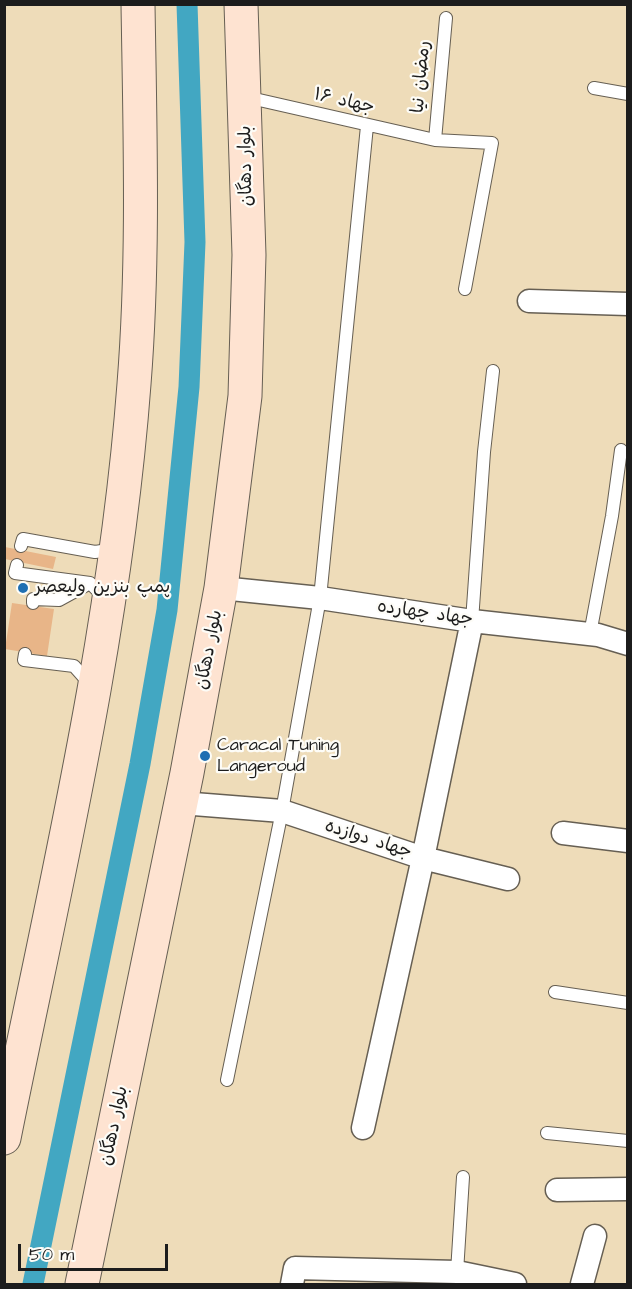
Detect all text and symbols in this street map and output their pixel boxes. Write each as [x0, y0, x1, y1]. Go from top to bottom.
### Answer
street label: رمضان نیا [408, 40, 436, 114]
street label: جهاد ۱۶ [312, 85, 376, 119]
street label: بلوار دهگان [235, 125, 259, 207]
place label: پمپ بنزین ولیعصر [35, 577, 170, 599]
marker: پمپ بنزین ولیعصر [16, 581, 30, 595]
street label: جهاد چهارده [376, 597, 474, 631]
street label: بلوار دهگان [192, 608, 228, 692]
place label: Caracal Tuning Langeroud [217, 735, 339, 777]
marker: Caracal Tuning Langeroud [198, 749, 212, 763]
street label: جهاد دوازده [322, 816, 414, 864]
street label: بلوار دهگان [96, 1084, 134, 1168]
scale bar [21, 1232, 171, 1270]
text: 50 m [29, 1242, 74, 1267]

